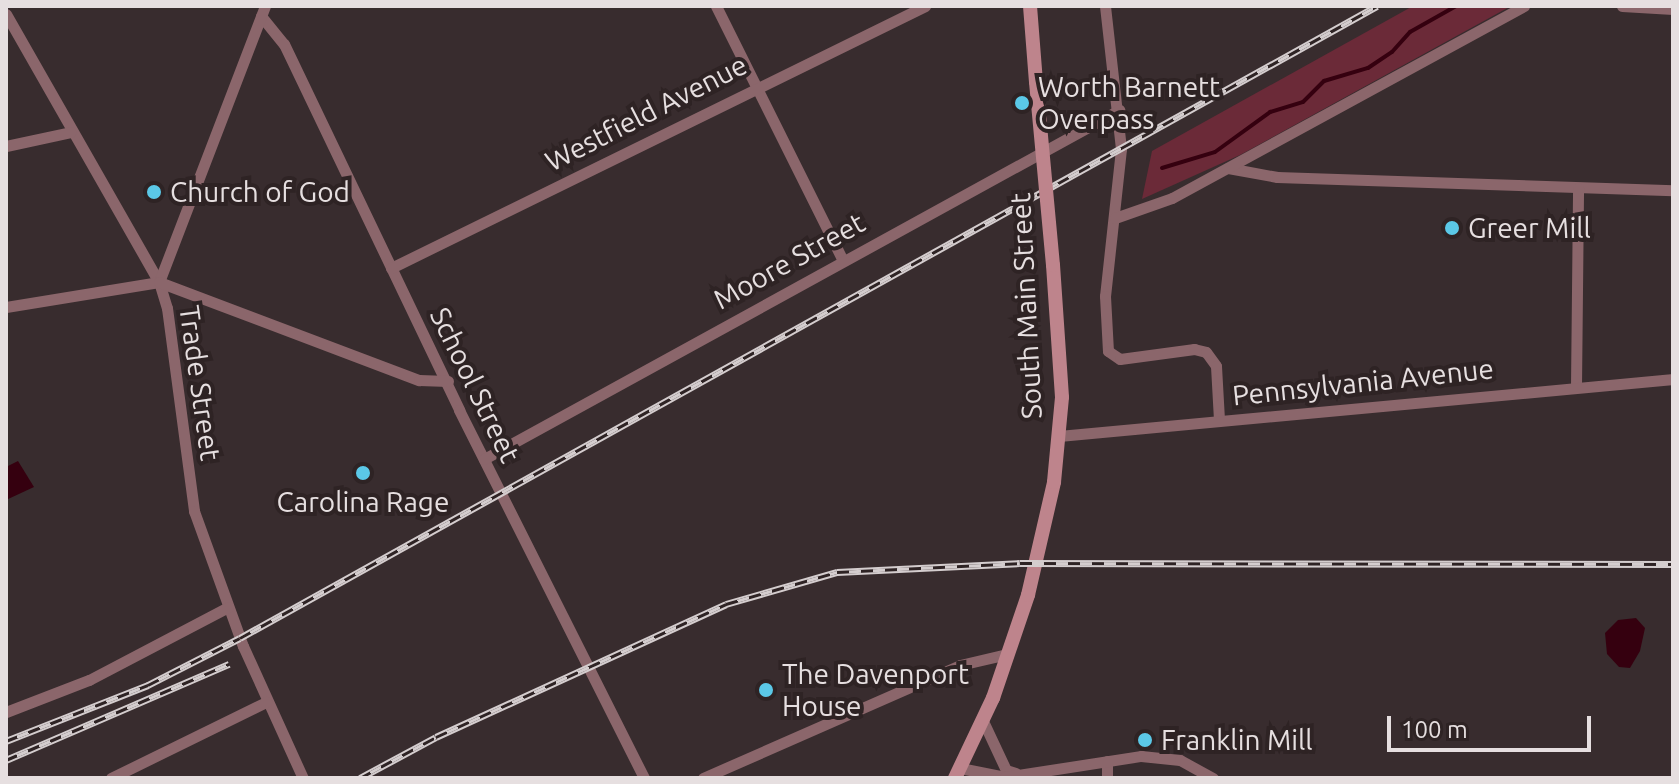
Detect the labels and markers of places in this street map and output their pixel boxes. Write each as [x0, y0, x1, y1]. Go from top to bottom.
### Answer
place label: Worth Barnett Overpass [1038, 70, 1220, 136]
marker: Worth Barnett Overpass [1013, 94, 1031, 112]
place label: Church of God [170, 175, 350, 209]
marker: Church of God [145, 183, 163, 201]
place label: Greer Mill [1468, 211, 1591, 245]
marker: Greer Mill [1443, 219, 1461, 237]
marker: Carolina Rage [354, 464, 372, 482]
place label: Carolina Rage [277, 485, 449, 519]
place label: The Davenport House [782, 657, 969, 723]
marker: The Davenport House [757, 681, 775, 699]
place label: Franklin Mill [1161, 723, 1313, 757]
marker: Franklin Mill [1136, 731, 1154, 749]

